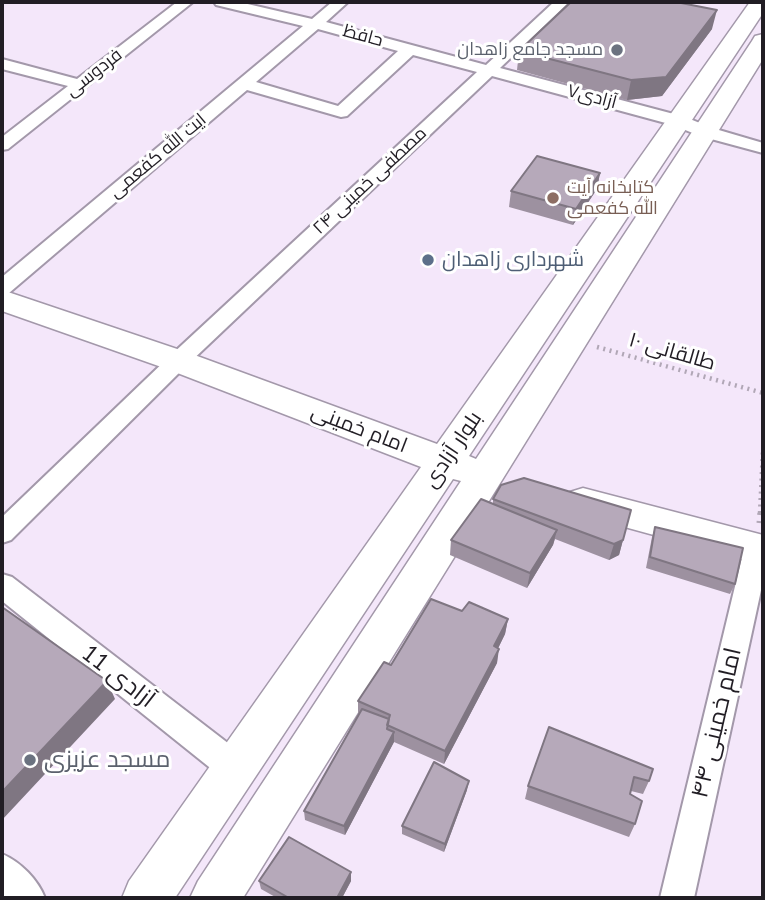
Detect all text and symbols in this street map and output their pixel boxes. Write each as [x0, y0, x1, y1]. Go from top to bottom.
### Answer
street label: حافظ [341, 20, 385, 52]
place label: مسجد جامع زاهدان [457, 39, 603, 61]
marker: مسجد جامع زاهدان [609, 42, 625, 58]
street label: فردوسی [61, 44, 127, 102]
street label: آزادی۷ [565, 80, 619, 114]
street label: ایت الله کفعمی [105, 109, 211, 203]
street label: مصطفی خمینی ۲۴ [309, 123, 431, 239]
place label: کتابخانه آیت الله کفعمی [567, 177, 658, 220]
marker: کتابخانه آیت الله کفعمی [545, 190, 561, 206]
place label: شهرداری زاهدان [442, 247, 584, 273]
marker: شهرداری زاهدان [420, 252, 436, 268]
street label: طالقانی ۱۰ [626, 328, 718, 376]
street label: امام خمینی [307, 399, 411, 459]
street label: بلوار آزادی [418, 407, 488, 493]
street label: آزادی 11 [76, 640, 160, 714]
street label: امام خمینی ۴۴ [686, 645, 748, 801]
place label: مسجد عزیزی [44, 746, 170, 774]
marker: مسجد عزیزی [22, 752, 38, 768]

